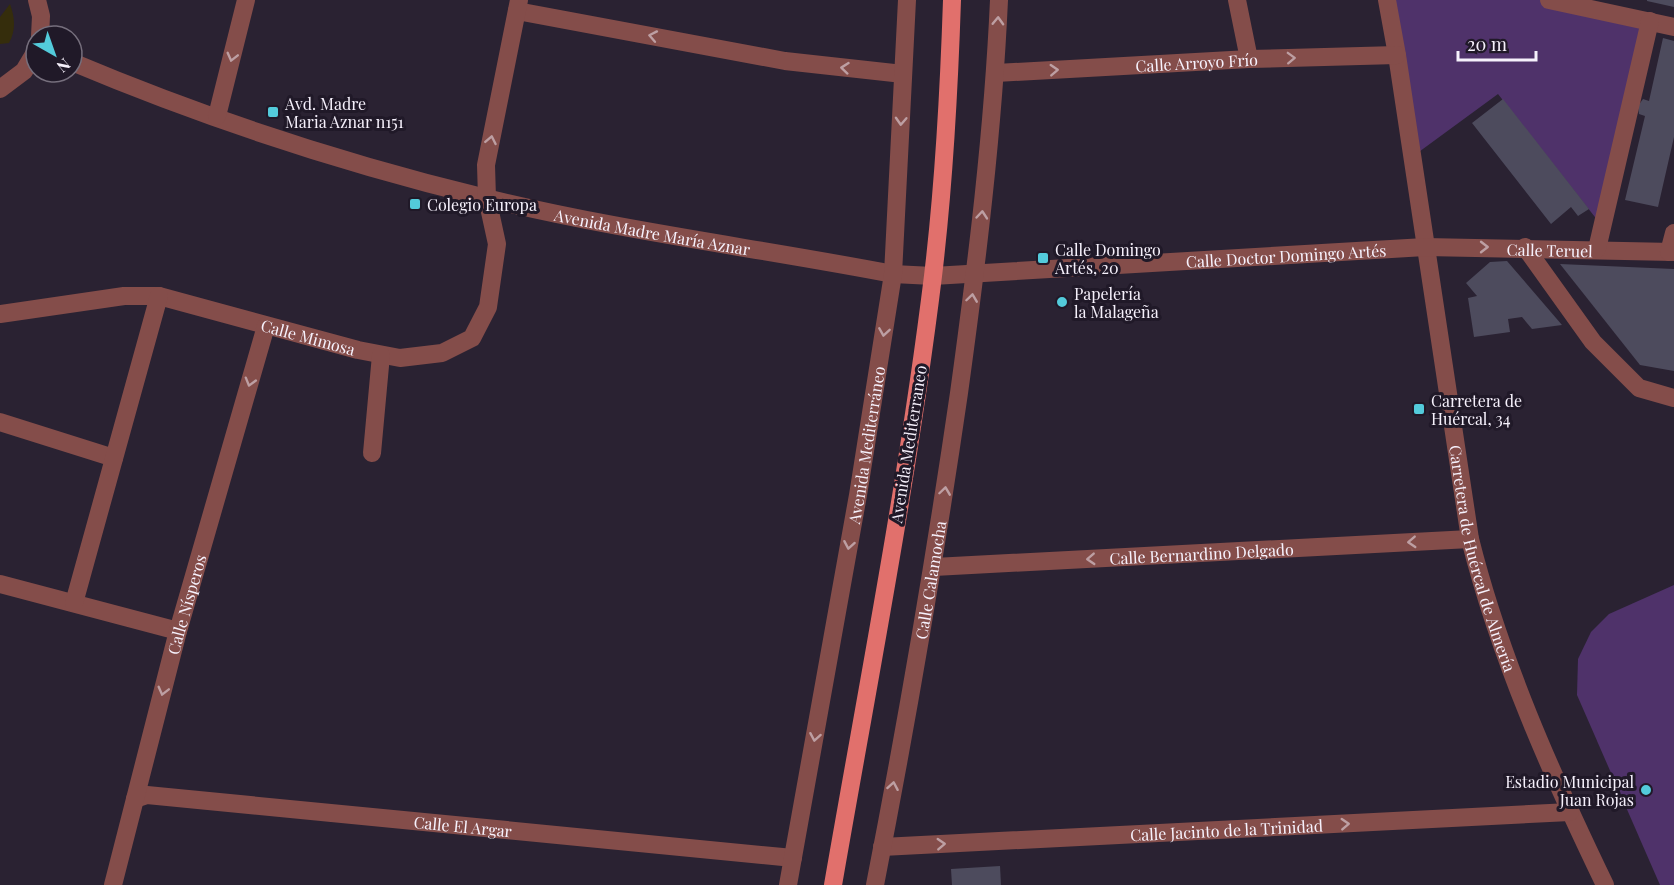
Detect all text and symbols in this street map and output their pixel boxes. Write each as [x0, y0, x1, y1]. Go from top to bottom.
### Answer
one-way arrow [991, 16, 1004, 25]
north arrow [24, 24, 84, 84]
scale bar [1458, 24, 1536, 62]
one-way arrow [648, 30, 658, 43]
text: 20 m [1467, 32, 1507, 56]
street label: Calle Arroyo Frío [1135, 48, 1258, 76]
one-way arrow [226, 52, 239, 62]
one-way arrow [1286, 52, 1295, 65]
text: N [52, 54, 75, 78]
one-way arrow [840, 62, 850, 75]
one-way arrow [1050, 63, 1059, 76]
place label: Avd. Madre Maria Aznar n151 [284, 93, 404, 132]
marker: Avd. Madre Maria Aznar n151 [266, 105, 280, 119]
one-way arrow [894, 117, 907, 126]
one-way arrow [484, 136, 497, 146]
place label: Colegio Europa [427, 194, 537, 215]
marker: Colegio Europa [408, 197, 422, 211]
street label: Avenida Madre María Aznar [552, 203, 752, 259]
one-way arrow [975, 211, 988, 220]
street label: Calle Teruel [1506, 238, 1593, 261]
place label: Calle Domingo Artés, 20 [1054, 239, 1161, 278]
street label: Calle Doctor Domingo Artés [1185, 239, 1387, 272]
one-way arrow [1479, 241, 1488, 253]
marker: Calle Domingo Artés, 20 [1036, 251, 1050, 265]
place label: Papelería la Malageña [1074, 283, 1159, 322]
one-way arrow [966, 293, 978, 302]
marker: Papelería la Malageña [1055, 295, 1069, 309]
street label: Calle Mimosa [259, 314, 358, 359]
one-way arrow [878, 327, 891, 337]
street label: Avenida Mediterraneo [885, 363, 931, 525]
street label: Avenida Mediterráneo [842, 364, 889, 526]
one-way arrow [245, 376, 257, 387]
place label: Carretera de Huércal, 34 [1431, 390, 1522, 429]
marker: Carretera de Huércal, 34 [1412, 402, 1426, 416]
street label: Carretera de Huércal de Almería [1445, 444, 1521, 674]
one-way arrow [938, 486, 950, 495]
street label: Calle Calamocha [910, 519, 950, 641]
one-way arrow [1407, 535, 1416, 548]
street label: Calle Bernardino Delgado [1109, 538, 1295, 568]
one-way arrow [844, 541, 856, 550]
street label: Calle Nísperos [162, 552, 210, 657]
one-way arrow [1087, 552, 1096, 565]
one-way arrow [158, 686, 171, 696]
one-way arrow [809, 732, 822, 742]
place label: Estadio Municipal Juan Rojas [1505, 771, 1634, 810]
one-way arrow [887, 782, 899, 791]
marker: Estadio Municipal Juan Rojas [1639, 783, 1653, 797]
street label: Calle El Argar [413, 811, 513, 841]
street label: Calle Jacinto de la Trinidad [1130, 814, 1323, 845]
one-way arrow [1341, 817, 1350, 830]
one-way arrow [936, 837, 945, 850]

